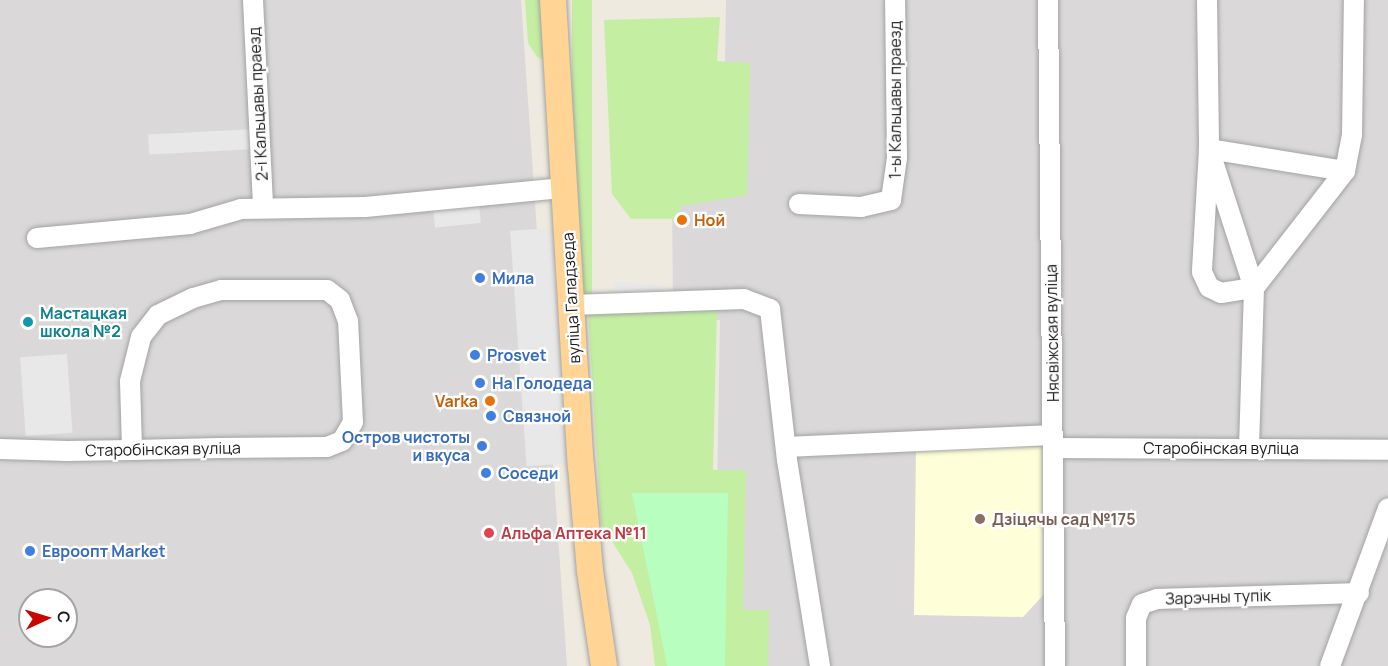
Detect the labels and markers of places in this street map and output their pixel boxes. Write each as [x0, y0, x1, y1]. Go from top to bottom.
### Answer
place label: Ной [694, 210, 725, 230]
marker: Ной [675, 213, 689, 227]
place label: Мила [492, 268, 534, 288]
marker: Мила [473, 271, 487, 285]
place label: Мастацкая школа №2 [40, 303, 127, 341]
marker: Мастацкая школа №2 [21, 315, 35, 329]
place label: Prosvet [487, 345, 547, 365]
marker: Prosvet [468, 348, 482, 362]
place label: На Голодеда [492, 373, 592, 393]
marker: На Голодеда [473, 376, 487, 390]
place label: Varka [435, 391, 478, 411]
marker: Varka [483, 394, 497, 408]
place label: Связной [503, 406, 571, 426]
marker: Связной [484, 409, 498, 423]
place label: Остров чистоты и вкуса [342, 427, 470, 465]
marker: Остров чистоты и вкуса [475, 439, 489, 453]
place label: Соседи [498, 463, 558, 483]
marker: Соседи [479, 466, 493, 480]
place label: Дзіцячы сад №175 [992, 509, 1136, 529]
marker: Дзіцячы сад №175 [973, 512, 987, 526]
place label: Альфа Аптека №11 [501, 523, 647, 543]
marker: Альфа Аптека №11 [482, 526, 496, 540]
place label: Евроопт Market [42, 541, 166, 561]
marker: Евроопт Market [23, 544, 37, 558]

